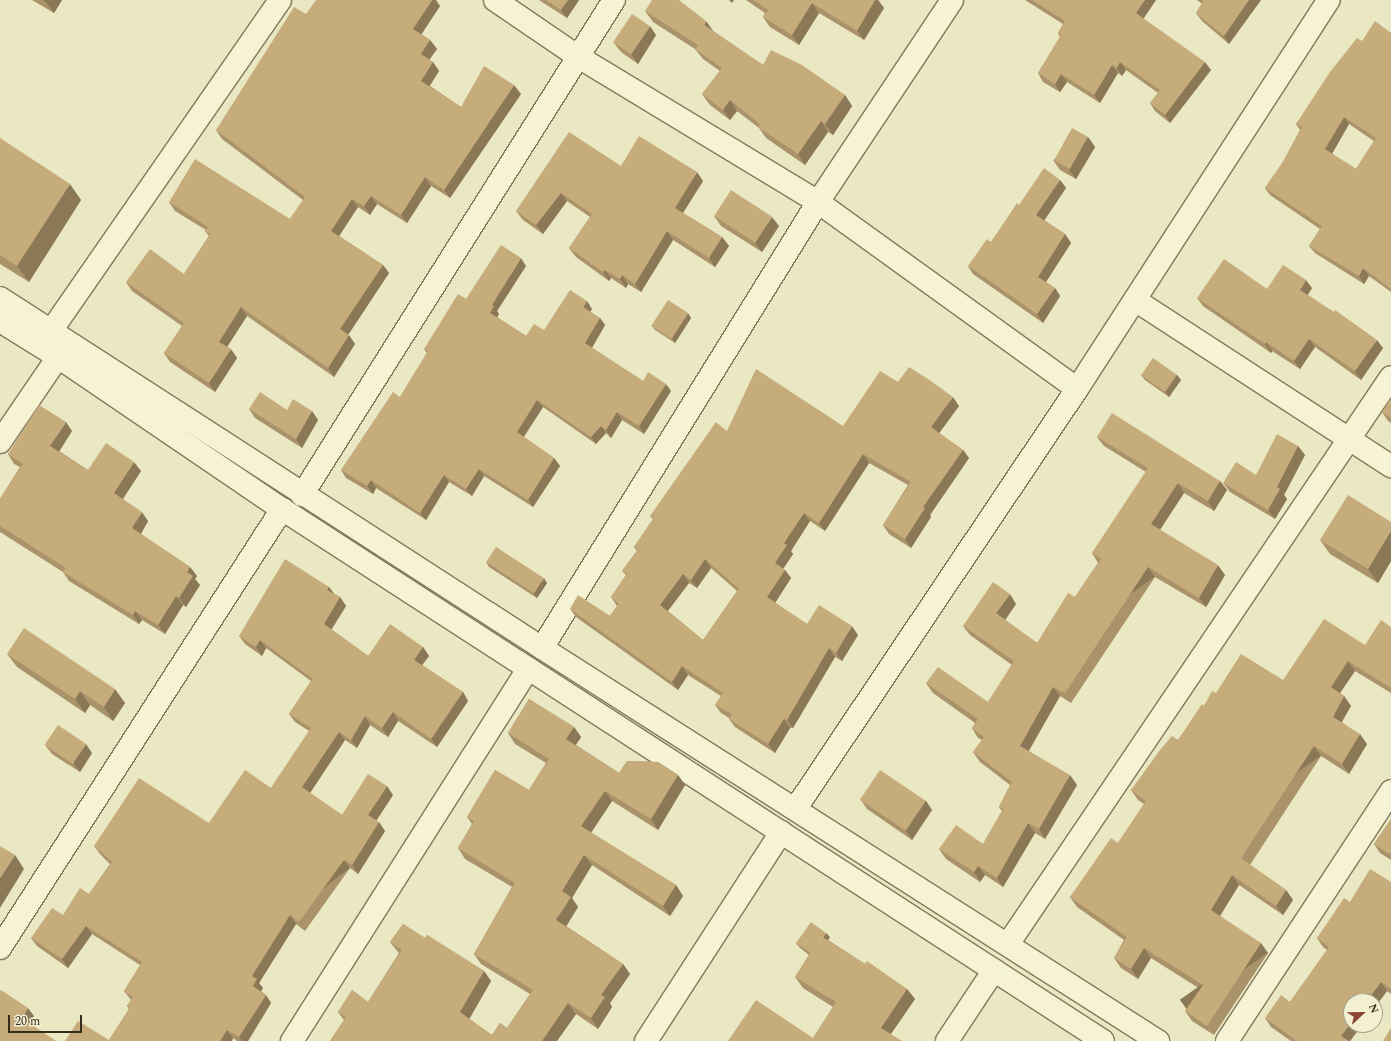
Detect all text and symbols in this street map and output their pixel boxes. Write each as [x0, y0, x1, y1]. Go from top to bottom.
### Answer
north arrow [1343, 993, 1383, 1033]
text: N [1364, 1001, 1383, 1016]
scale bar [10, 1007, 84, 1033]
text: 20 m [15, 1012, 40, 1031]

